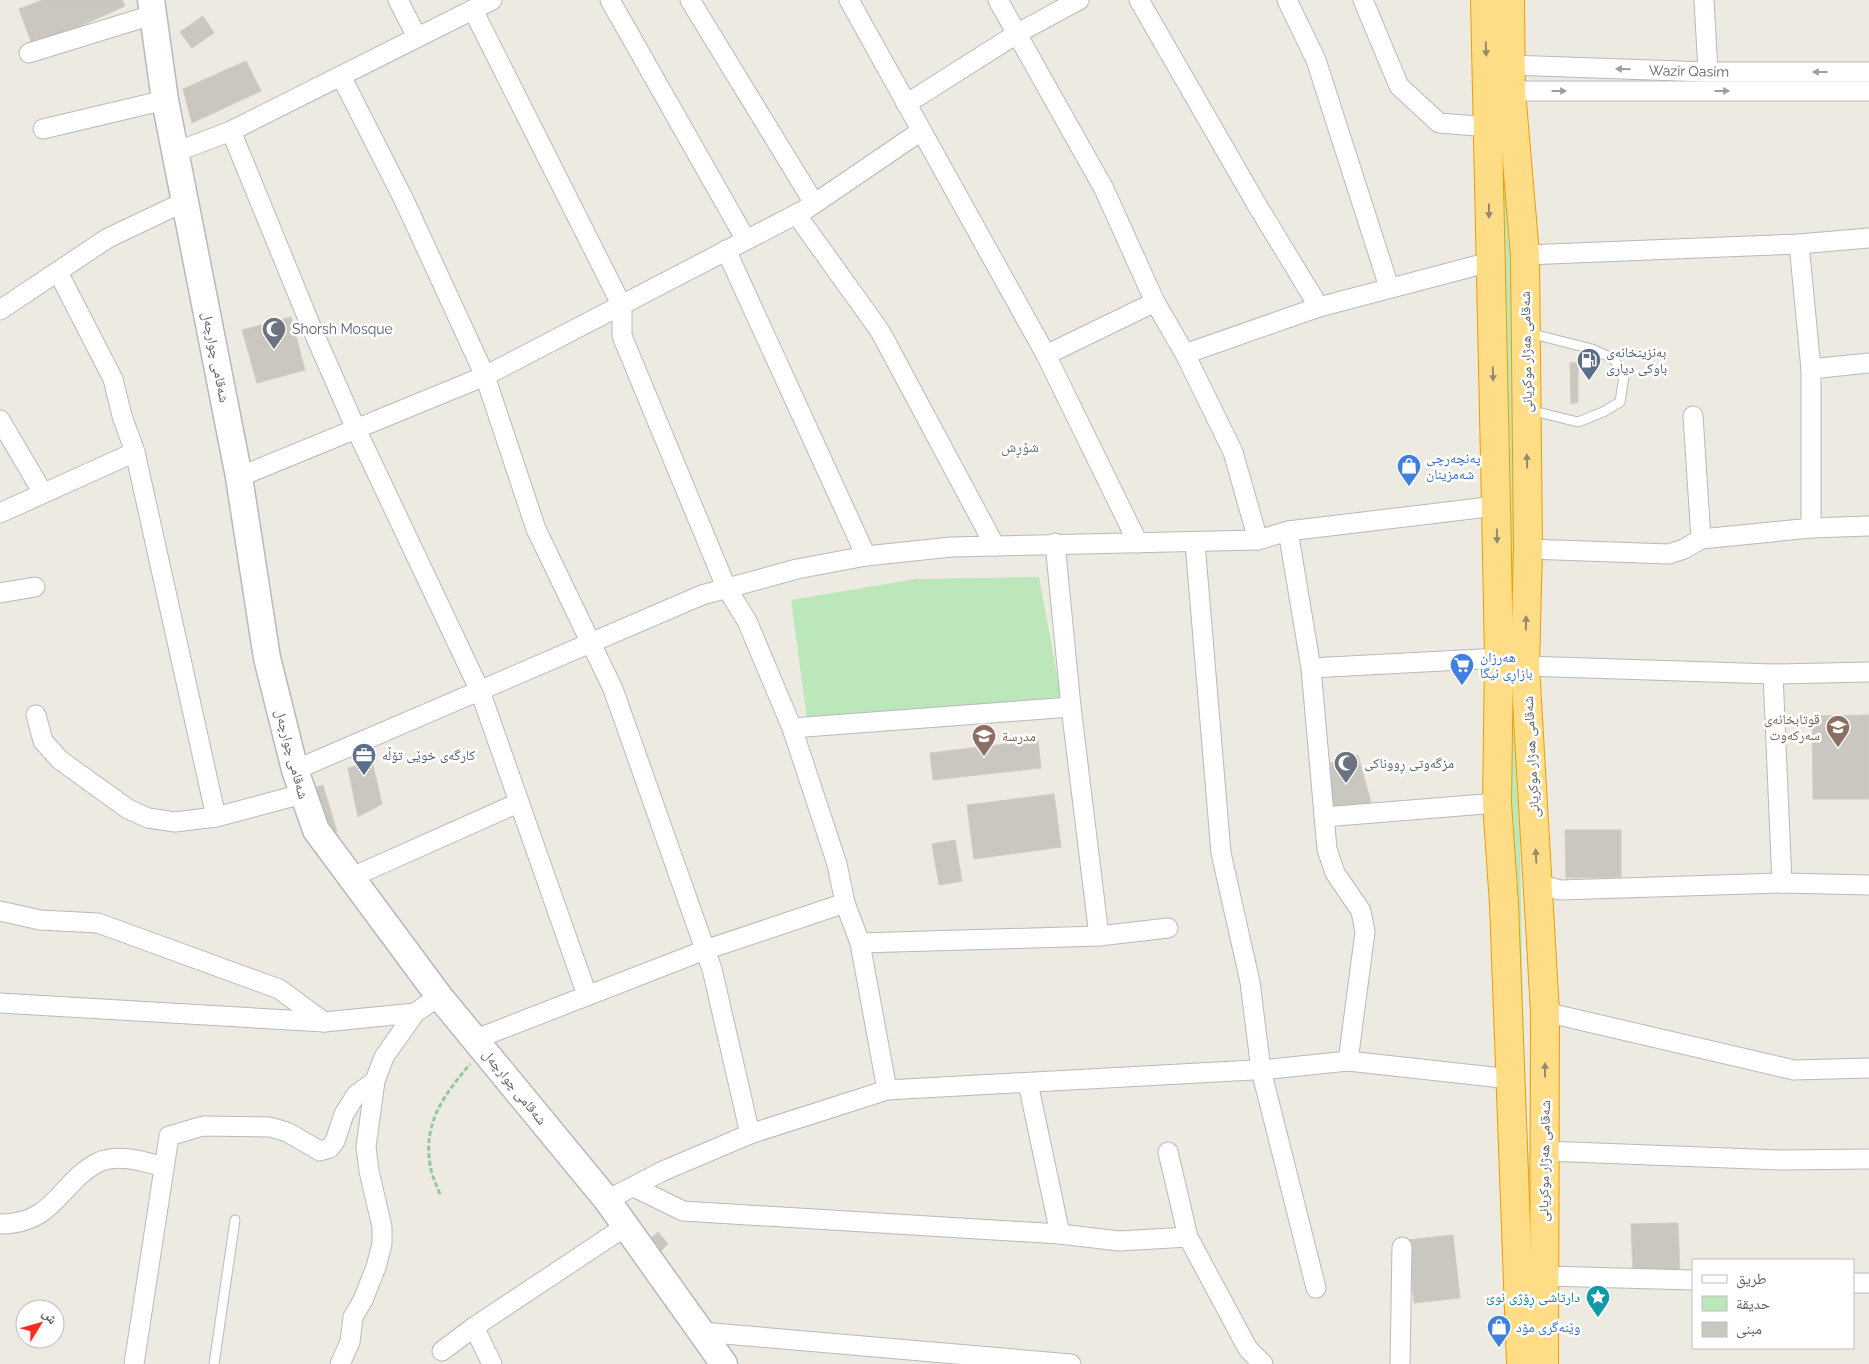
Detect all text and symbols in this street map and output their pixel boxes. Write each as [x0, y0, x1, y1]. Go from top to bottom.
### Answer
one-way arrow [1483, 41, 1491, 57]
street label: Wazir Qasim [1649, 62, 1729, 80]
one-way arrow [1615, 65, 1631, 73]
one-way arrow [1812, 68, 1828, 76]
one-way arrow [1552, 87, 1568, 95]
one-way arrow [1714, 87, 1730, 95]
one-way arrow [1485, 203, 1493, 219]
street label: شەقامی ھەژار موکریانی [1517, 291, 1536, 413]
street label: شەقامی چوارچەل [198, 310, 233, 404]
mosque icon: Shorsh Mosque [261, 316, 287, 350]
place label: Shorsh Mosque [292, 321, 393, 337]
place label: بەنزینخانەی باوکی دیاری [1606, 344, 1667, 377]
fuel station icon: بەنزینخانەی باوکی دیاری [1576, 347, 1602, 381]
one-way arrow [1489, 366, 1497, 382]
district label: شۆڕش [1001, 438, 1039, 459]
place label: پەنچەرچی شەمزینان [1426, 450, 1481, 483]
shop icon: پەنچەرچی شەمزینان [1396, 453, 1422, 487]
one-way arrow [1523, 453, 1531, 469]
one-way arrow [1493, 528, 1501, 544]
one-way arrow [1523, 615, 1531, 631]
place label: هەرزان بازاڕی نیگا [1480, 649, 1533, 685]
supermarket icon: هەرزان بازاڕی نیگا [1449, 652, 1475, 686]
street label: شەقامی ھەژار موکریانی [1520, 696, 1543, 818]
street label: شەقامی چوارچەل [271, 707, 312, 801]
place label: قوتابخانەی سەرکەوت [1764, 711, 1820, 744]
school or university icon: قوتابخانەی سەرکەوت [1825, 714, 1851, 748]
school or university icon: مدرسة [971, 723, 997, 757]
place label: مدرسة [1002, 728, 1036, 745]
office icon: کارگەی خوێی تۆڵە [351, 742, 377, 776]
place label: کارگەی خوێی تۆڵە [382, 746, 475, 764]
mosque icon: مزگەوتی ڕووناکی [1333, 750, 1359, 784]
place label: مزگەوتی ڕووناکی [1364, 755, 1454, 775]
one-way arrow [1532, 847, 1540, 863]
street label: شەقامی چوارچەل [479, 1046, 550, 1129]
one-way arrow [1541, 1062, 1549, 1078]
street label: شەقامی ھەژار موکریانی [1535, 1100, 1554, 1222]
legend [1692, 1259, 1854, 1349]
text: طريق [1736, 1270, 1767, 1289]
place icon: دارتاشی ڕۆژی نوێ [1585, 1284, 1611, 1318]
place label: دارتاشی ڕۆژی نوێ [1486, 1289, 1580, 1309]
text: حديقة [1736, 1295, 1771, 1313]
north arrow [15, 1299, 65, 1349]
text: ش [39, 1305, 61, 1328]
shop icon: وێنەگری مۆد [1486, 1314, 1512, 1348]
place label: وێنەگری مۆد [1516, 1319, 1580, 1336]
text: مبنى [1736, 1320, 1762, 1339]

